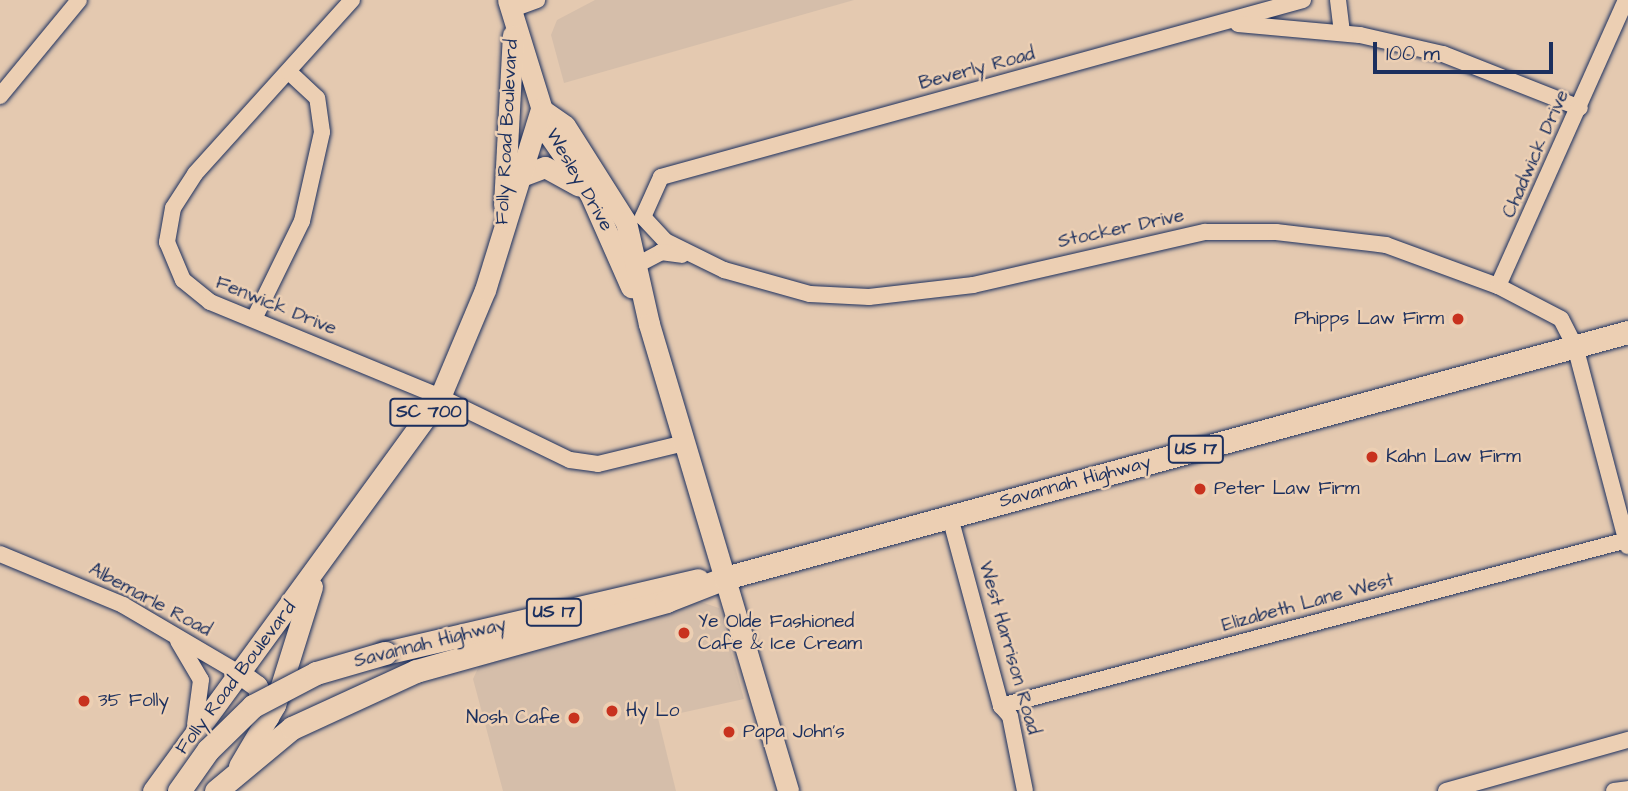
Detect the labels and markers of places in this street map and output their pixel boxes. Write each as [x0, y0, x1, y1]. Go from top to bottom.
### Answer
place label: Phipps Law Firm [1294, 308, 1444, 330]
marker: Phipps Law Firm [1450, 311, 1466, 327]
place label: Kahn Law Firm [1386, 446, 1521, 468]
marker: Kahn Law Firm [1364, 449, 1380, 465]
place label: Peter Law Firm [1214, 478, 1360, 500]
marker: Peter Law Firm [1192, 481, 1208, 497]
place label: Ye Olde Fashioned Cafe & Ice Cream [698, 611, 862, 655]
marker: Ye Olde Fashioned Cafe & Ice Cream [676, 625, 692, 641]
place label: 35 Folly [98, 690, 169, 712]
marker: 35 Folly [76, 693, 92, 709]
place label: Hy Lo [626, 700, 679, 722]
marker: Hy Lo [604, 703, 620, 719]
place label: Nosh Cafe [466, 707, 560, 729]
marker: Nosh Cafe [566, 710, 582, 726]
place label: Papa John's [743, 721, 845, 743]
marker: Papa John's [721, 724, 737, 740]

